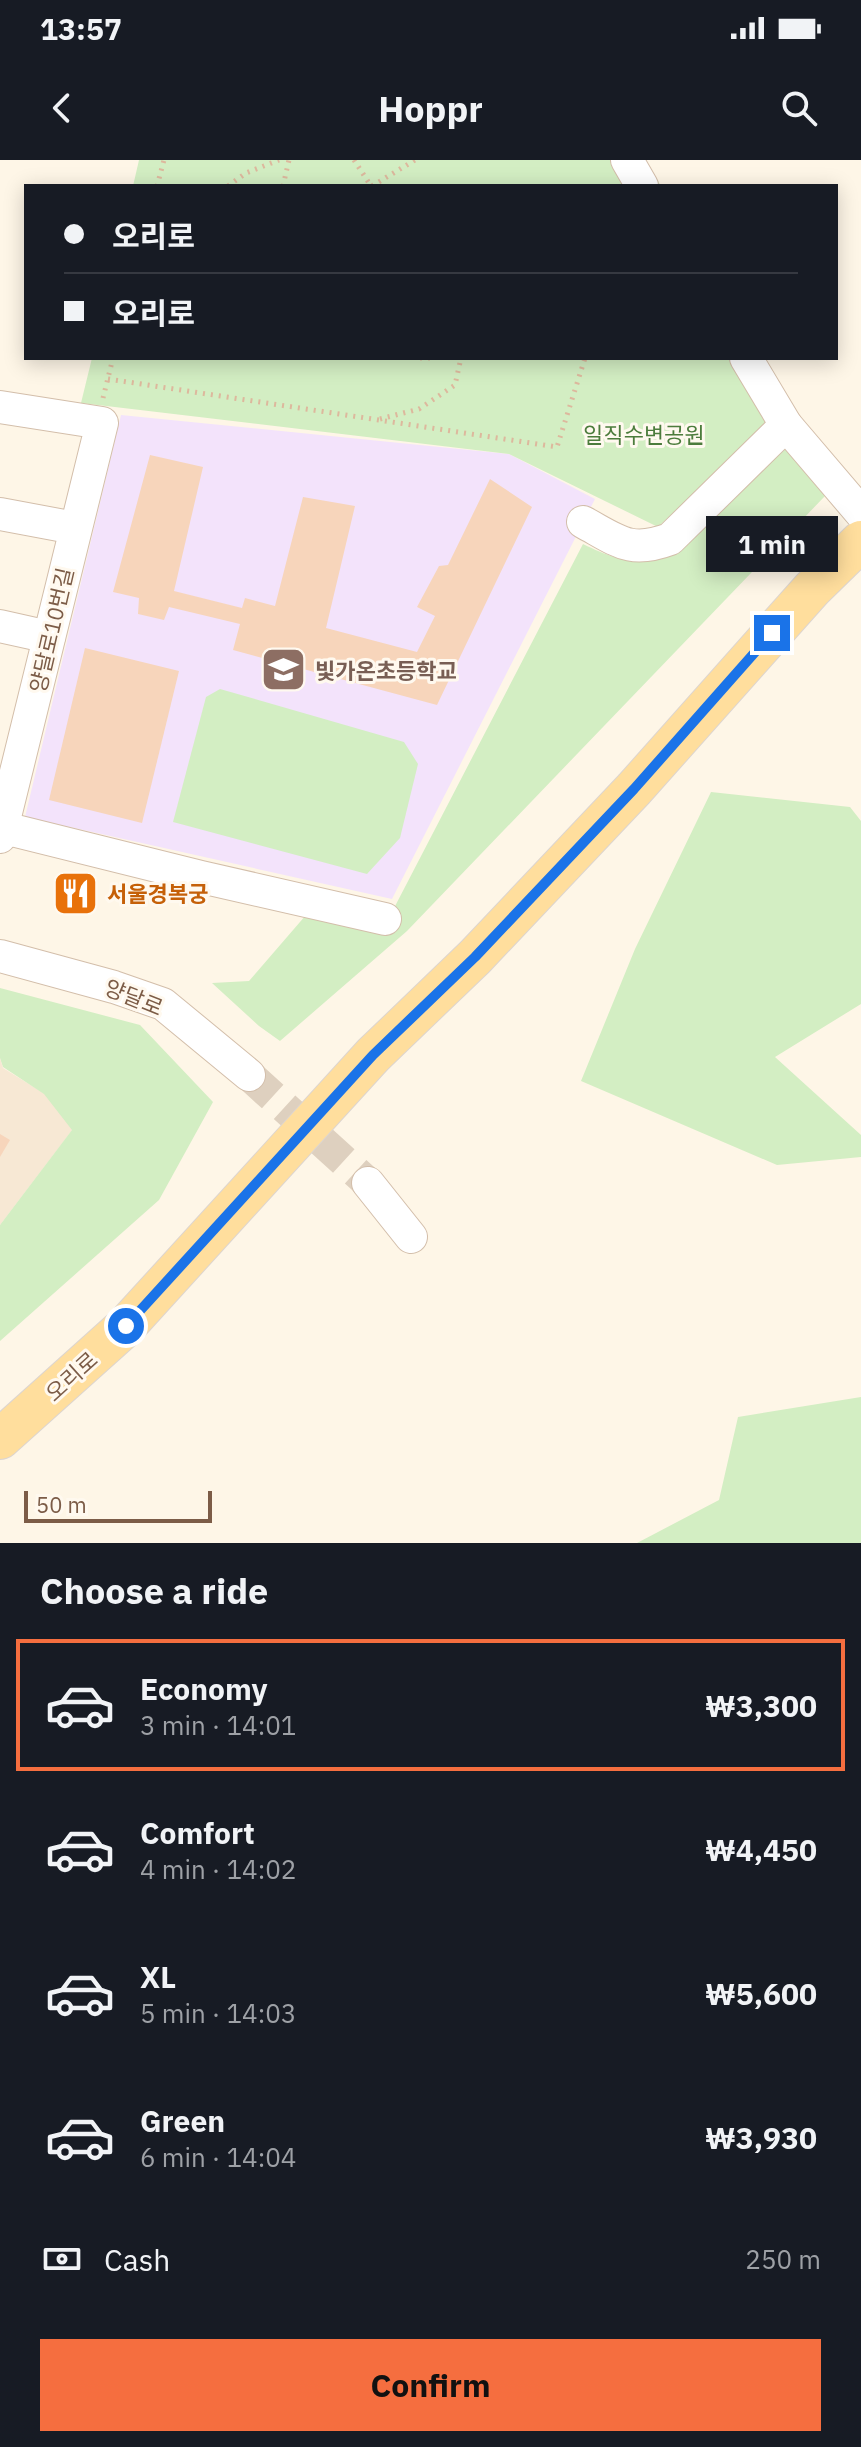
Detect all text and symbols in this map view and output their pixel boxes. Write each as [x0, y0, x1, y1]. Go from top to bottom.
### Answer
text: 13:57 [40, 9, 122, 48]
text: Hoppr [378, 85, 483, 132]
icon: back [40, 86, 84, 130]
icon: search [777, 86, 821, 130]
text: 오리로 [112, 216, 195, 255]
text: 오리로 [112, 293, 195, 332]
park label: 일직수변공원 [583, 420, 705, 449]
callout: 1 min [706, 517, 838, 573]
text: 1 min [738, 527, 806, 561]
street label: 양달로10번길 [23, 565, 79, 695]
route end [754, 615, 790, 651]
school or university icon: 빛가온초등학교 [260, 646, 308, 694]
place label: 빛가온초등학교 [315, 656, 457, 685]
restaurant icon: 서울경복궁 [52, 869, 100, 917]
place label: 서울경복궁 [107, 879, 208, 908]
street label: 양달로 [100, 972, 168, 1022]
route start [108, 1308, 144, 1344]
street label: 오리로 [39, 1345, 103, 1407]
scale bar [24, 1487, 212, 1523]
text: 50 m [36, 1490, 87, 1519]
text: Choose a ride [40, 1567, 268, 1614]
icon: car [44, 1669, 116, 1741]
text: Economy [140, 1669, 268, 1708]
text: ₩3,300 [705, 1686, 817, 1725]
text: 3 min · 14:01 [140, 1708, 296, 1742]
icon: car [44, 1813, 116, 1885]
text: Comfort [140, 1813, 255, 1852]
text: ₩4,450 [705, 1830, 817, 1869]
text: 4 min · 14:02 [140, 1852, 296, 1886]
icon: car [44, 1957, 116, 2029]
text: XL [140, 1957, 176, 1996]
text: ₩5,600 [705, 1974, 817, 2013]
text: 5 min · 14:03 [140, 1996, 296, 2030]
icon: car [44, 2101, 116, 2173]
text: Green [140, 2101, 225, 2140]
text: ₩3,930 [705, 2118, 817, 2157]
text: 6 min · 14:04 [140, 2140, 296, 2174]
icon: cash [40, 2237, 84, 2281]
text: Cash [104, 2240, 170, 2279]
text: 250 m [745, 2242, 821, 2276]
button: Confirm [40, 2339, 821, 2431]

